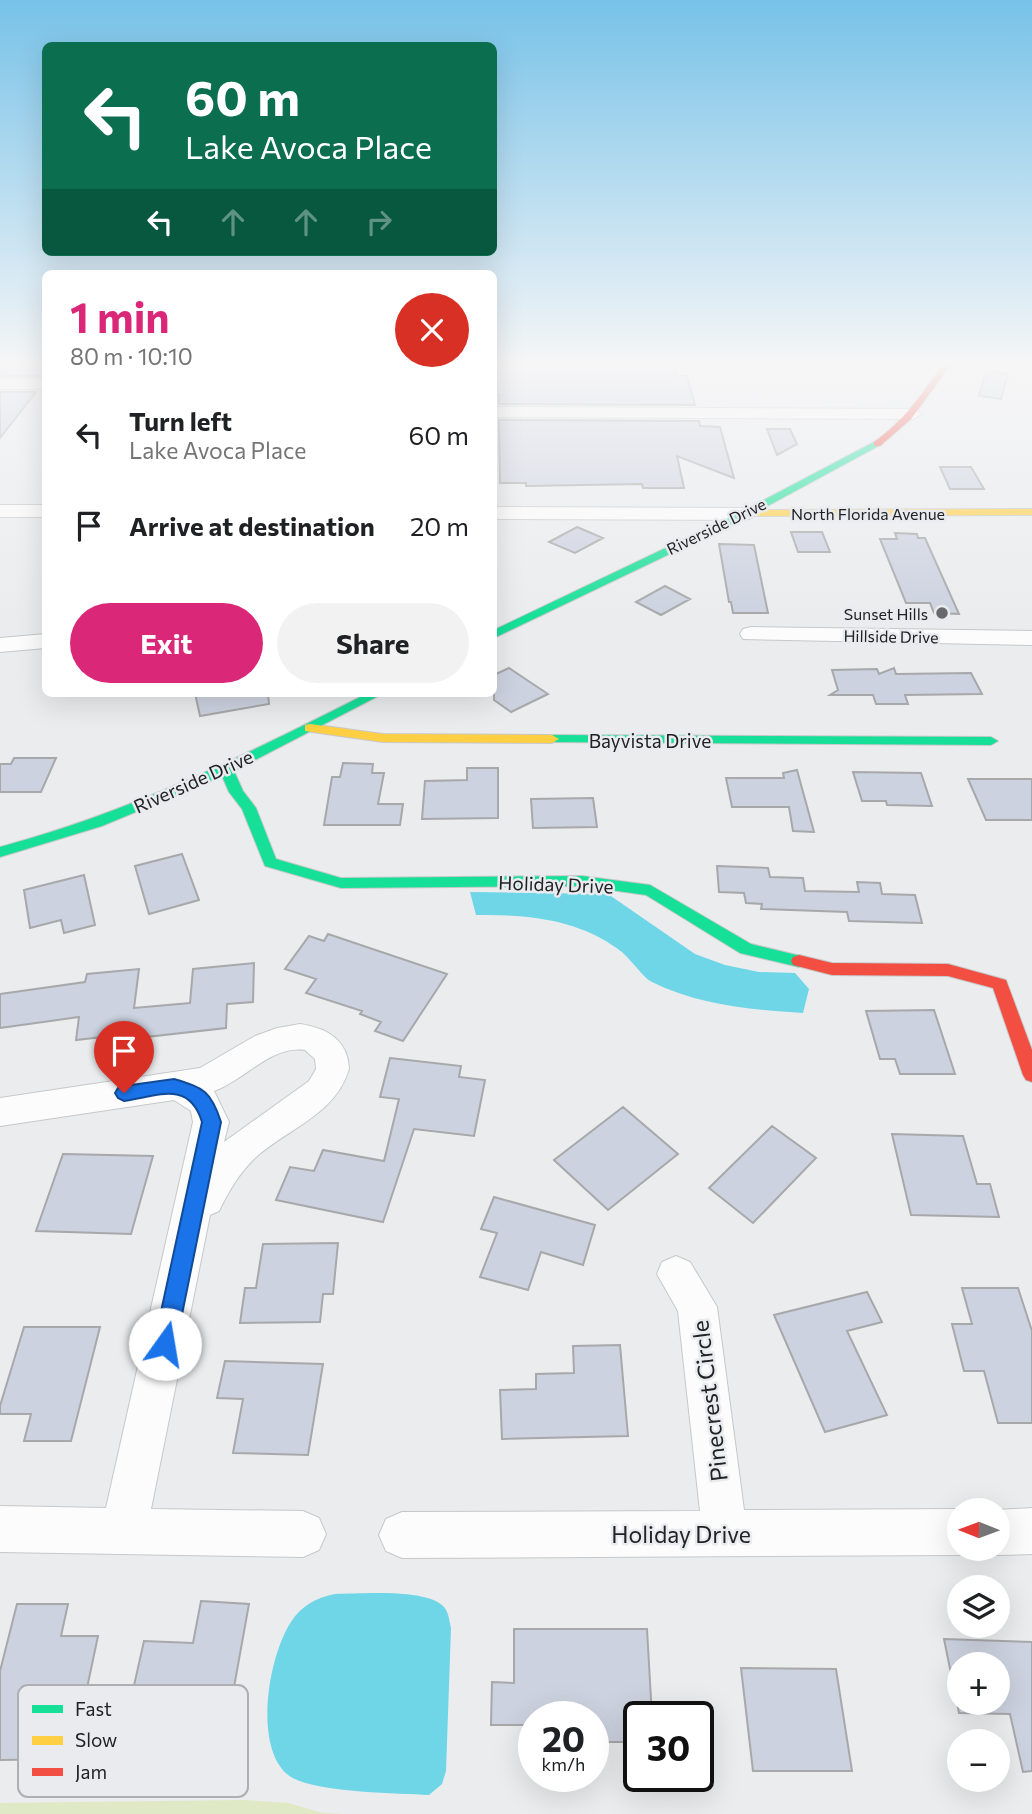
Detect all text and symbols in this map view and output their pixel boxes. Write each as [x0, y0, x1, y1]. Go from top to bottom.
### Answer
text: 60 m [185, 66, 300, 126]
icon: left [70, 70, 161, 161]
text: Lake Avoca Place [185, 126, 432, 166]
icon: left [141, 203, 179, 241]
icon: ahead [214, 203, 252, 241]
icon: ahead [287, 203, 325, 241]
icon: right [360, 203, 398, 241]
text: 1 min [70, 290, 170, 342]
button: close [395, 293, 469, 367]
text: 80 m · 10:10 [70, 342, 193, 370]
text: Turn left [129, 405, 232, 436]
icon: left [70, 416, 108, 454]
text: 60 m [409, 419, 469, 450]
text: Lake Avoca Place [129, 436, 306, 464]
street label: Riverside Drive [663, 494, 769, 558]
street label: North Florida Avenue [791, 504, 945, 523]
icon: arrive [70, 507, 108, 545]
text: Arrive at destination [129, 510, 375, 541]
text: 20 m [410, 510, 469, 541]
button: Exit [70, 603, 263, 683]
button: Share [277, 603, 469, 683]
place label: Sunset Hills [844, 604, 928, 623]
marker: Sunset Hills [934, 605, 950, 621]
street label: Hillside Drive [843, 626, 939, 646]
street label: Bayvista Drive [589, 729, 711, 752]
street label: Riverside Drive [130, 744, 256, 818]
street label: Holiday Drive [498, 870, 614, 898]
pin [94, 1021, 154, 1093]
icon: arrive [105, 1032, 143, 1070]
position arrow [128, 1307, 202, 1381]
street label: Pinecrest Circle [685, 1319, 733, 1483]
north arrow [947, 1498, 1010, 1561]
map controls [947, 1498, 1010, 1792]
street label: Holiday Drive [611, 1520, 751, 1548]
button: layers [947, 1575, 1010, 1638]
button: + [947, 1652, 1010, 1715]
legend [18, 1685, 248, 1797]
text: Fast [75, 1697, 112, 1720]
speed limit sign: 30 [623, 1701, 714, 1792]
text: 20 [542, 1716, 585, 1759]
text: Slow [75, 1728, 117, 1751]
button: − [947, 1729, 1010, 1792]
text: km/h [542, 1753, 585, 1775]
text: Jam [75, 1760, 107, 1783]

